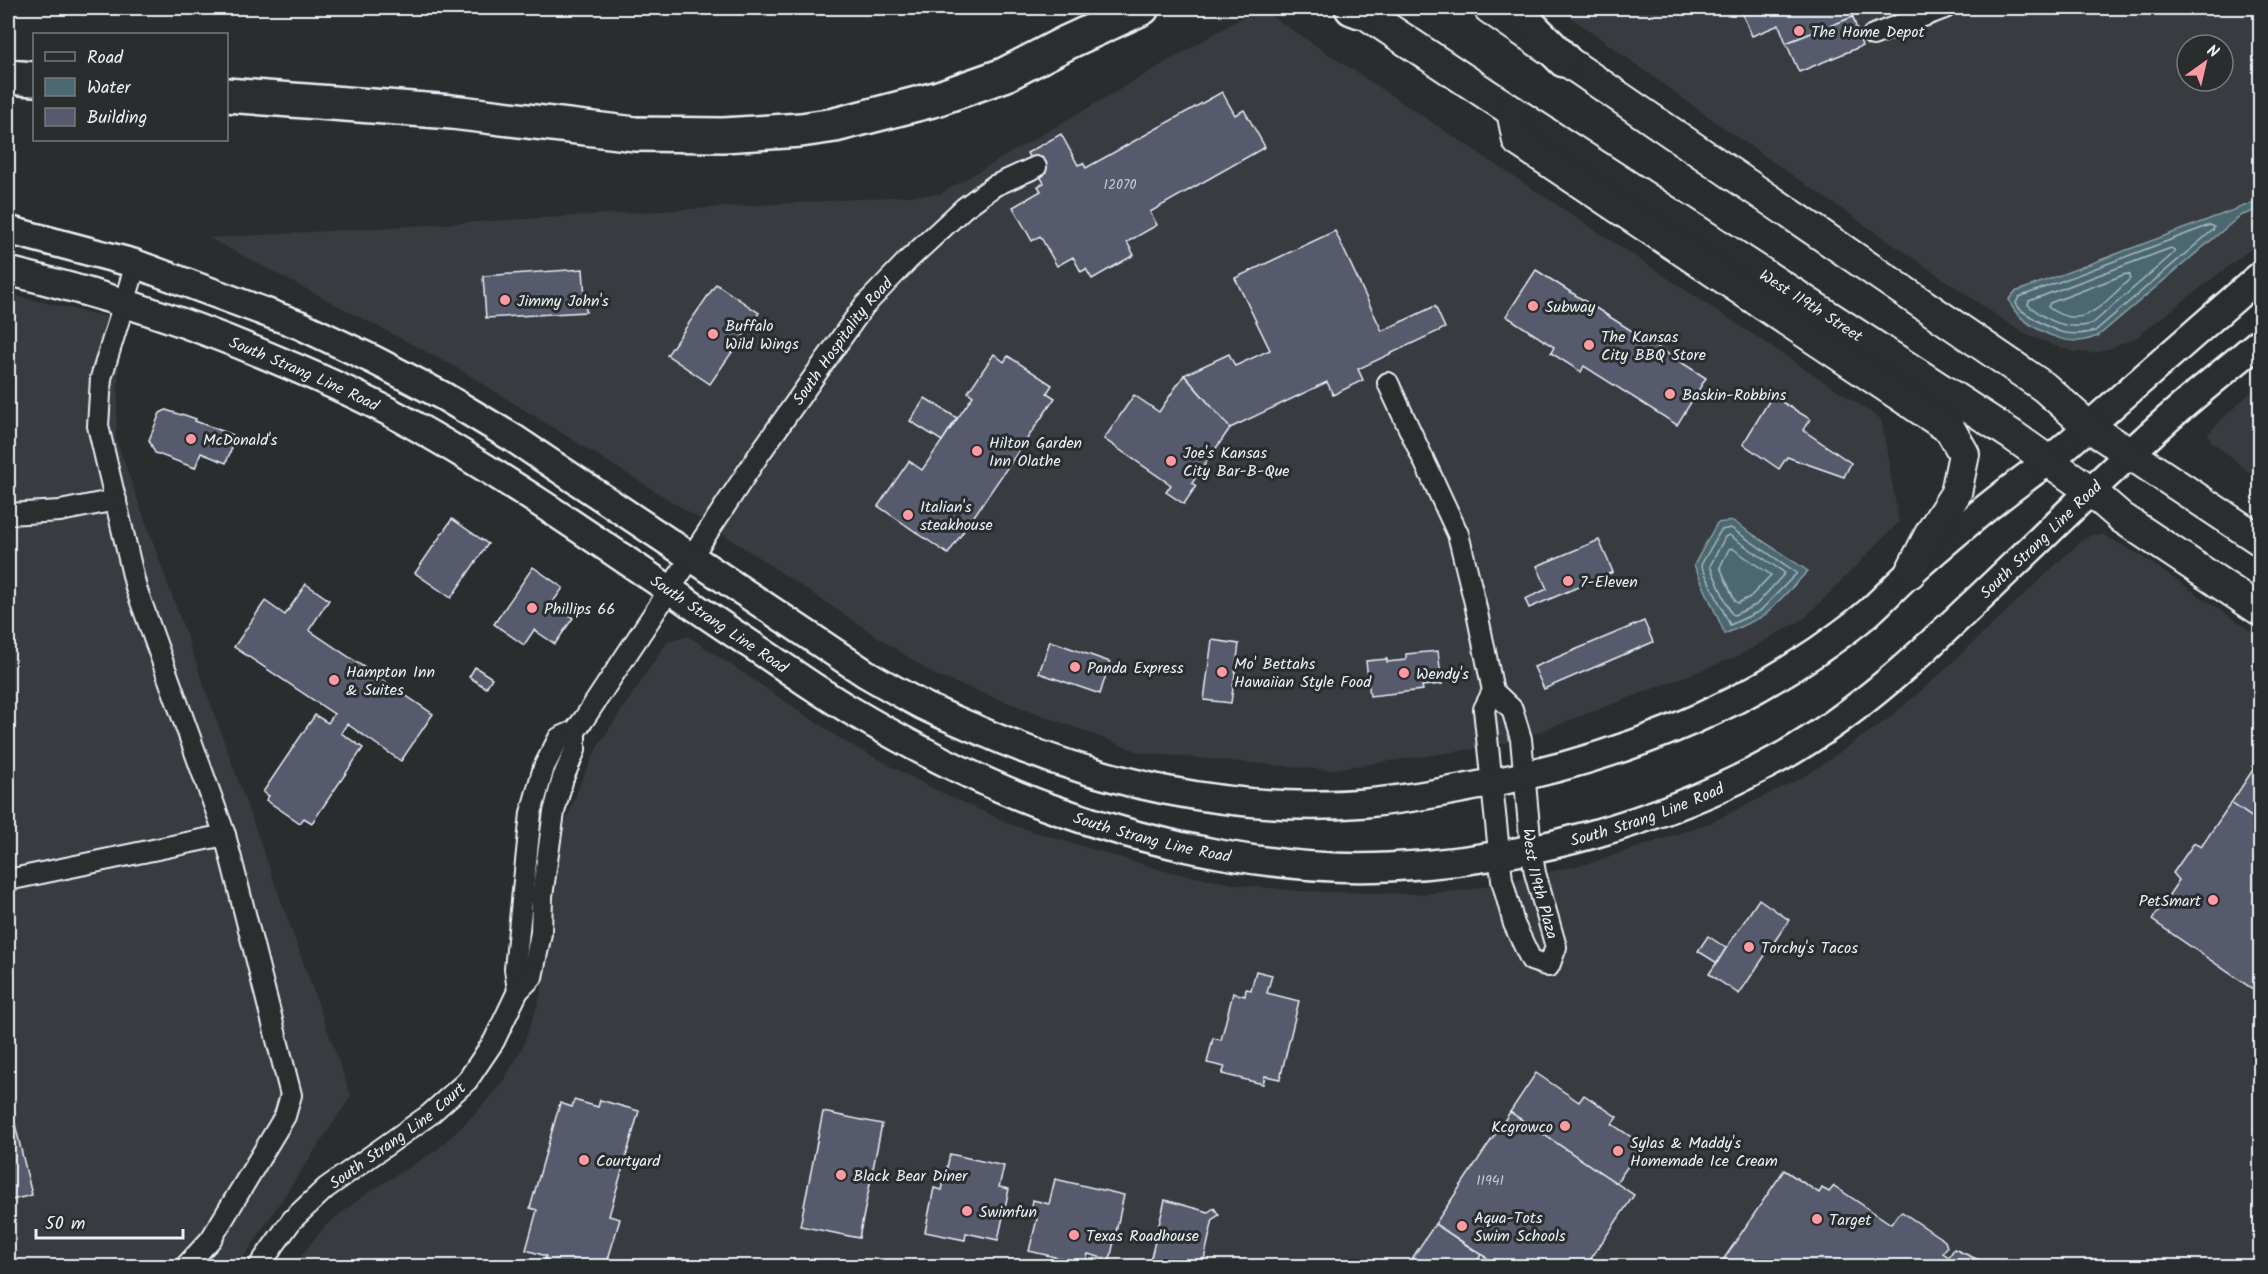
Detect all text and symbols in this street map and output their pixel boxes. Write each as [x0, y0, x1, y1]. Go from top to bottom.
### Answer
place label: The Home Depot [1811, 20, 1925, 45]
marker: The Home Depot [1792, 24, 1806, 38]
legend [33, 33, 228, 141]
north arrow [2175, 33, 2235, 93]
text: N [2201, 39, 2224, 65]
text: Road [87, 44, 124, 73]
text: Water [87, 74, 132, 103]
text: Building [87, 104, 147, 133]
house number: 12070 [1104, 174, 1136, 196]
street label: West 119th Street [1754, 264, 1868, 350]
street label: South Hospitality Road [787, 271, 900, 411]
place label: Jimmy John's [517, 289, 609, 314]
marker: Jimmy John's [498, 293, 512, 307]
place label: Subway [1545, 295, 1596, 320]
marker: Subway [1526, 299, 1540, 313]
place label: Buffalo Wild Wings [725, 314, 799, 357]
place label: The Kansas City BBQ Store [1601, 325, 1706, 368]
marker: Buffalo Wild Wings [706, 327, 720, 341]
street label: South Strang Line Road [225, 330, 384, 419]
marker: The Kansas City BBQ Store [1582, 338, 1596, 352]
place label: Baskin-Robbins [1682, 383, 1786, 408]
marker: Baskin-Robbins [1663, 387, 1677, 401]
place label: McDonald's [203, 428, 278, 453]
place label: Hilton Garden Inn Olathe [989, 431, 1082, 474]
marker: McDonald's [184, 432, 198, 446]
place label: Joe's Kansas City Bar-B-Que [1183, 441, 1290, 484]
marker: Hilton Garden Inn Olathe [970, 444, 984, 458]
marker: Joe's Kansas City Bar-B-Que [1164, 454, 1178, 468]
street label: South Strang Line Road [1975, 474, 2109, 605]
place label: Italian's steakhouse [920, 495, 993, 538]
marker: Italian's steakhouse [901, 508, 915, 522]
street label: South Strang Line Road [645, 569, 794, 681]
place label: 7-Eleven [1580, 570, 1638, 595]
marker: 7-Eleven [1561, 574, 1575, 588]
place label: Phillips 66 [544, 597, 615, 622]
marker: Phillips 66 [525, 601, 539, 615]
place label: Mo' Bettahs Hawaiian Style Food [1234, 652, 1372, 695]
place label: Panda Express [1087, 656, 1184, 681]
place label: Hampton Inn & Suites [346, 660, 435, 703]
marker: Panda Express [1068, 660, 1082, 674]
place label: Wendy's [1416, 662, 1469, 687]
marker: Mo' Bettahs Hawaiian Style Food [1215, 665, 1229, 679]
marker: Wendy's [1397, 666, 1411, 680]
marker: Hampton Inn & Suites [327, 673, 341, 687]
street label: South Strang Line Road [1568, 776, 1729, 854]
street label: South Strang Line Road [1070, 806, 1234, 870]
street label: West 119th Plaza [1515, 827, 1564, 942]
place label: PetSmart [2139, 889, 2202, 914]
marker: PetSmart [2206, 893, 2220, 907]
place label: Torchy's Tacos [1761, 936, 1858, 961]
marker: Torchy's Tacos [1742, 940, 1756, 954]
street label: South Strang Line Court [324, 1076, 473, 1196]
place label: Kcgrowco [1491, 1115, 1553, 1140]
marker: Kcgrowco [1558, 1119, 1572, 1133]
place label: Sylas & Maddy's Homemade Ice Cream [1630, 1131, 1778, 1174]
marker: Sylas & Maddy's Homemade Ice Cream [1611, 1144, 1625, 1158]
place label: Courtyard [596, 1149, 661, 1174]
marker: Courtyard [577, 1153, 591, 1167]
place label: Black Bear Diner [853, 1164, 969, 1189]
marker: Black Bear Diner [834, 1168, 848, 1182]
house number: 11941 [1476, 1170, 1504, 1192]
place label: Swimfun [979, 1200, 1037, 1225]
scale bar [36, 1202, 183, 1240]
marker: Swimfun [960, 1204, 974, 1218]
place label: Aqua-Tots Swim Schools [1474, 1206, 1566, 1249]
place label: Target [1829, 1208, 1872, 1233]
text: 50 m [45, 1210, 85, 1239]
marker: Target [1810, 1212, 1824, 1226]
marker: Aqua-Tots Swim Schools [1455, 1219, 1469, 1233]
place label: Texas Roadhouse [1086, 1224, 1199, 1249]
marker: Texas Roadhouse [1067, 1228, 1081, 1242]

